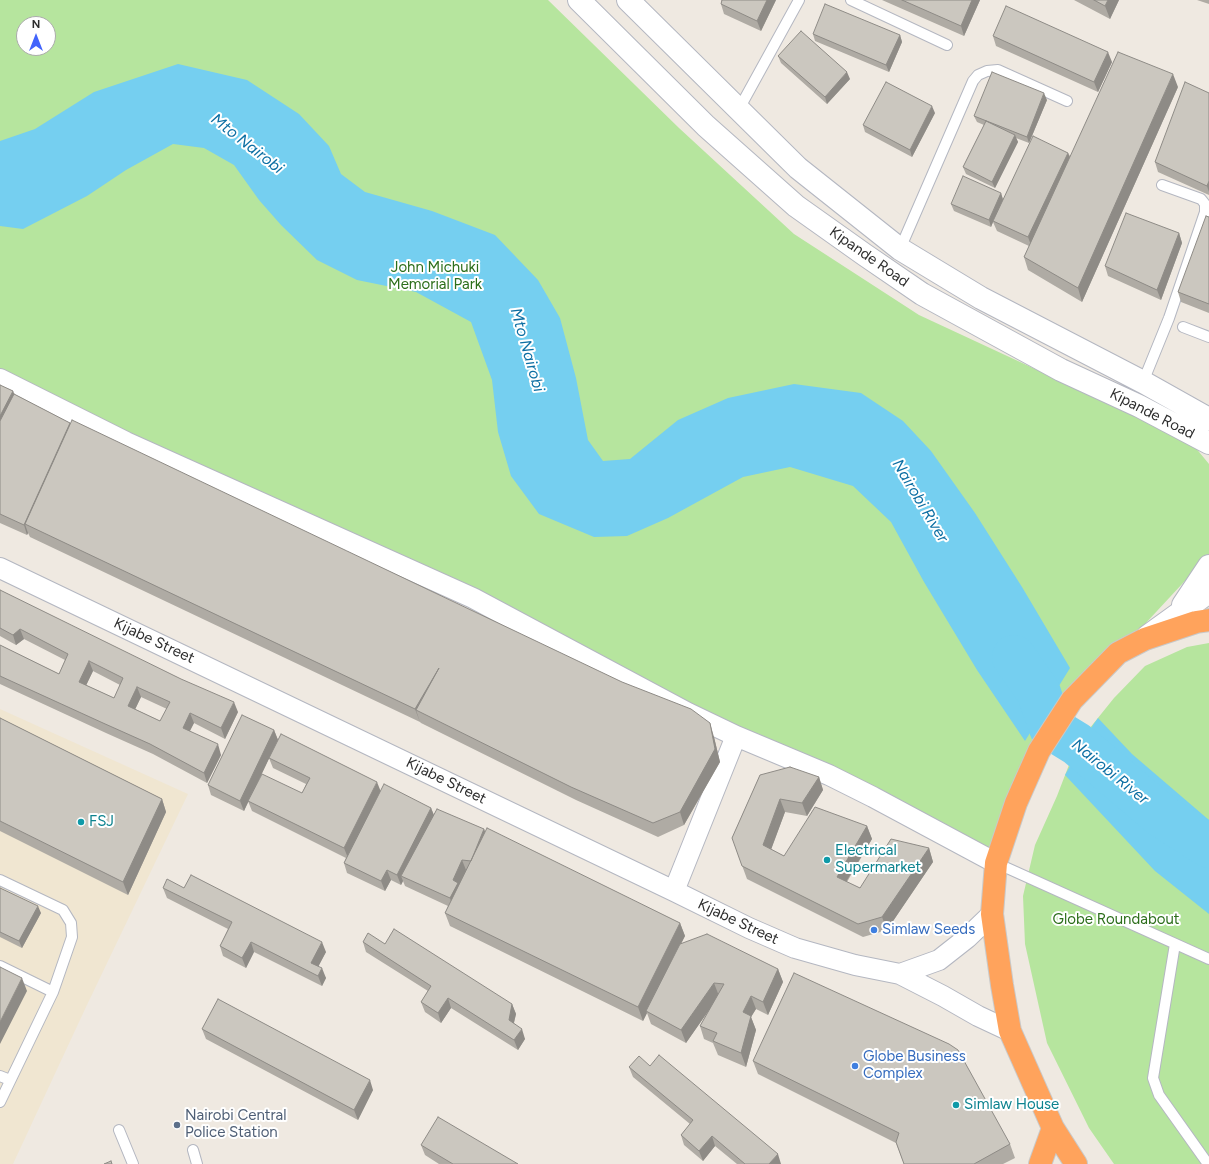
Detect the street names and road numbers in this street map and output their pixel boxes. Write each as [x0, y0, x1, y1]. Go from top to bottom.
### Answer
street label: Kipande Road [826, 223, 912, 291]
street label: Kipande Road [1107, 385, 1197, 443]
street label: Kijabe Street [111, 614, 197, 668]
street label: Kijabe Street [403, 754, 489, 808]
street label: Kijabe Street [695, 895, 781, 949]

